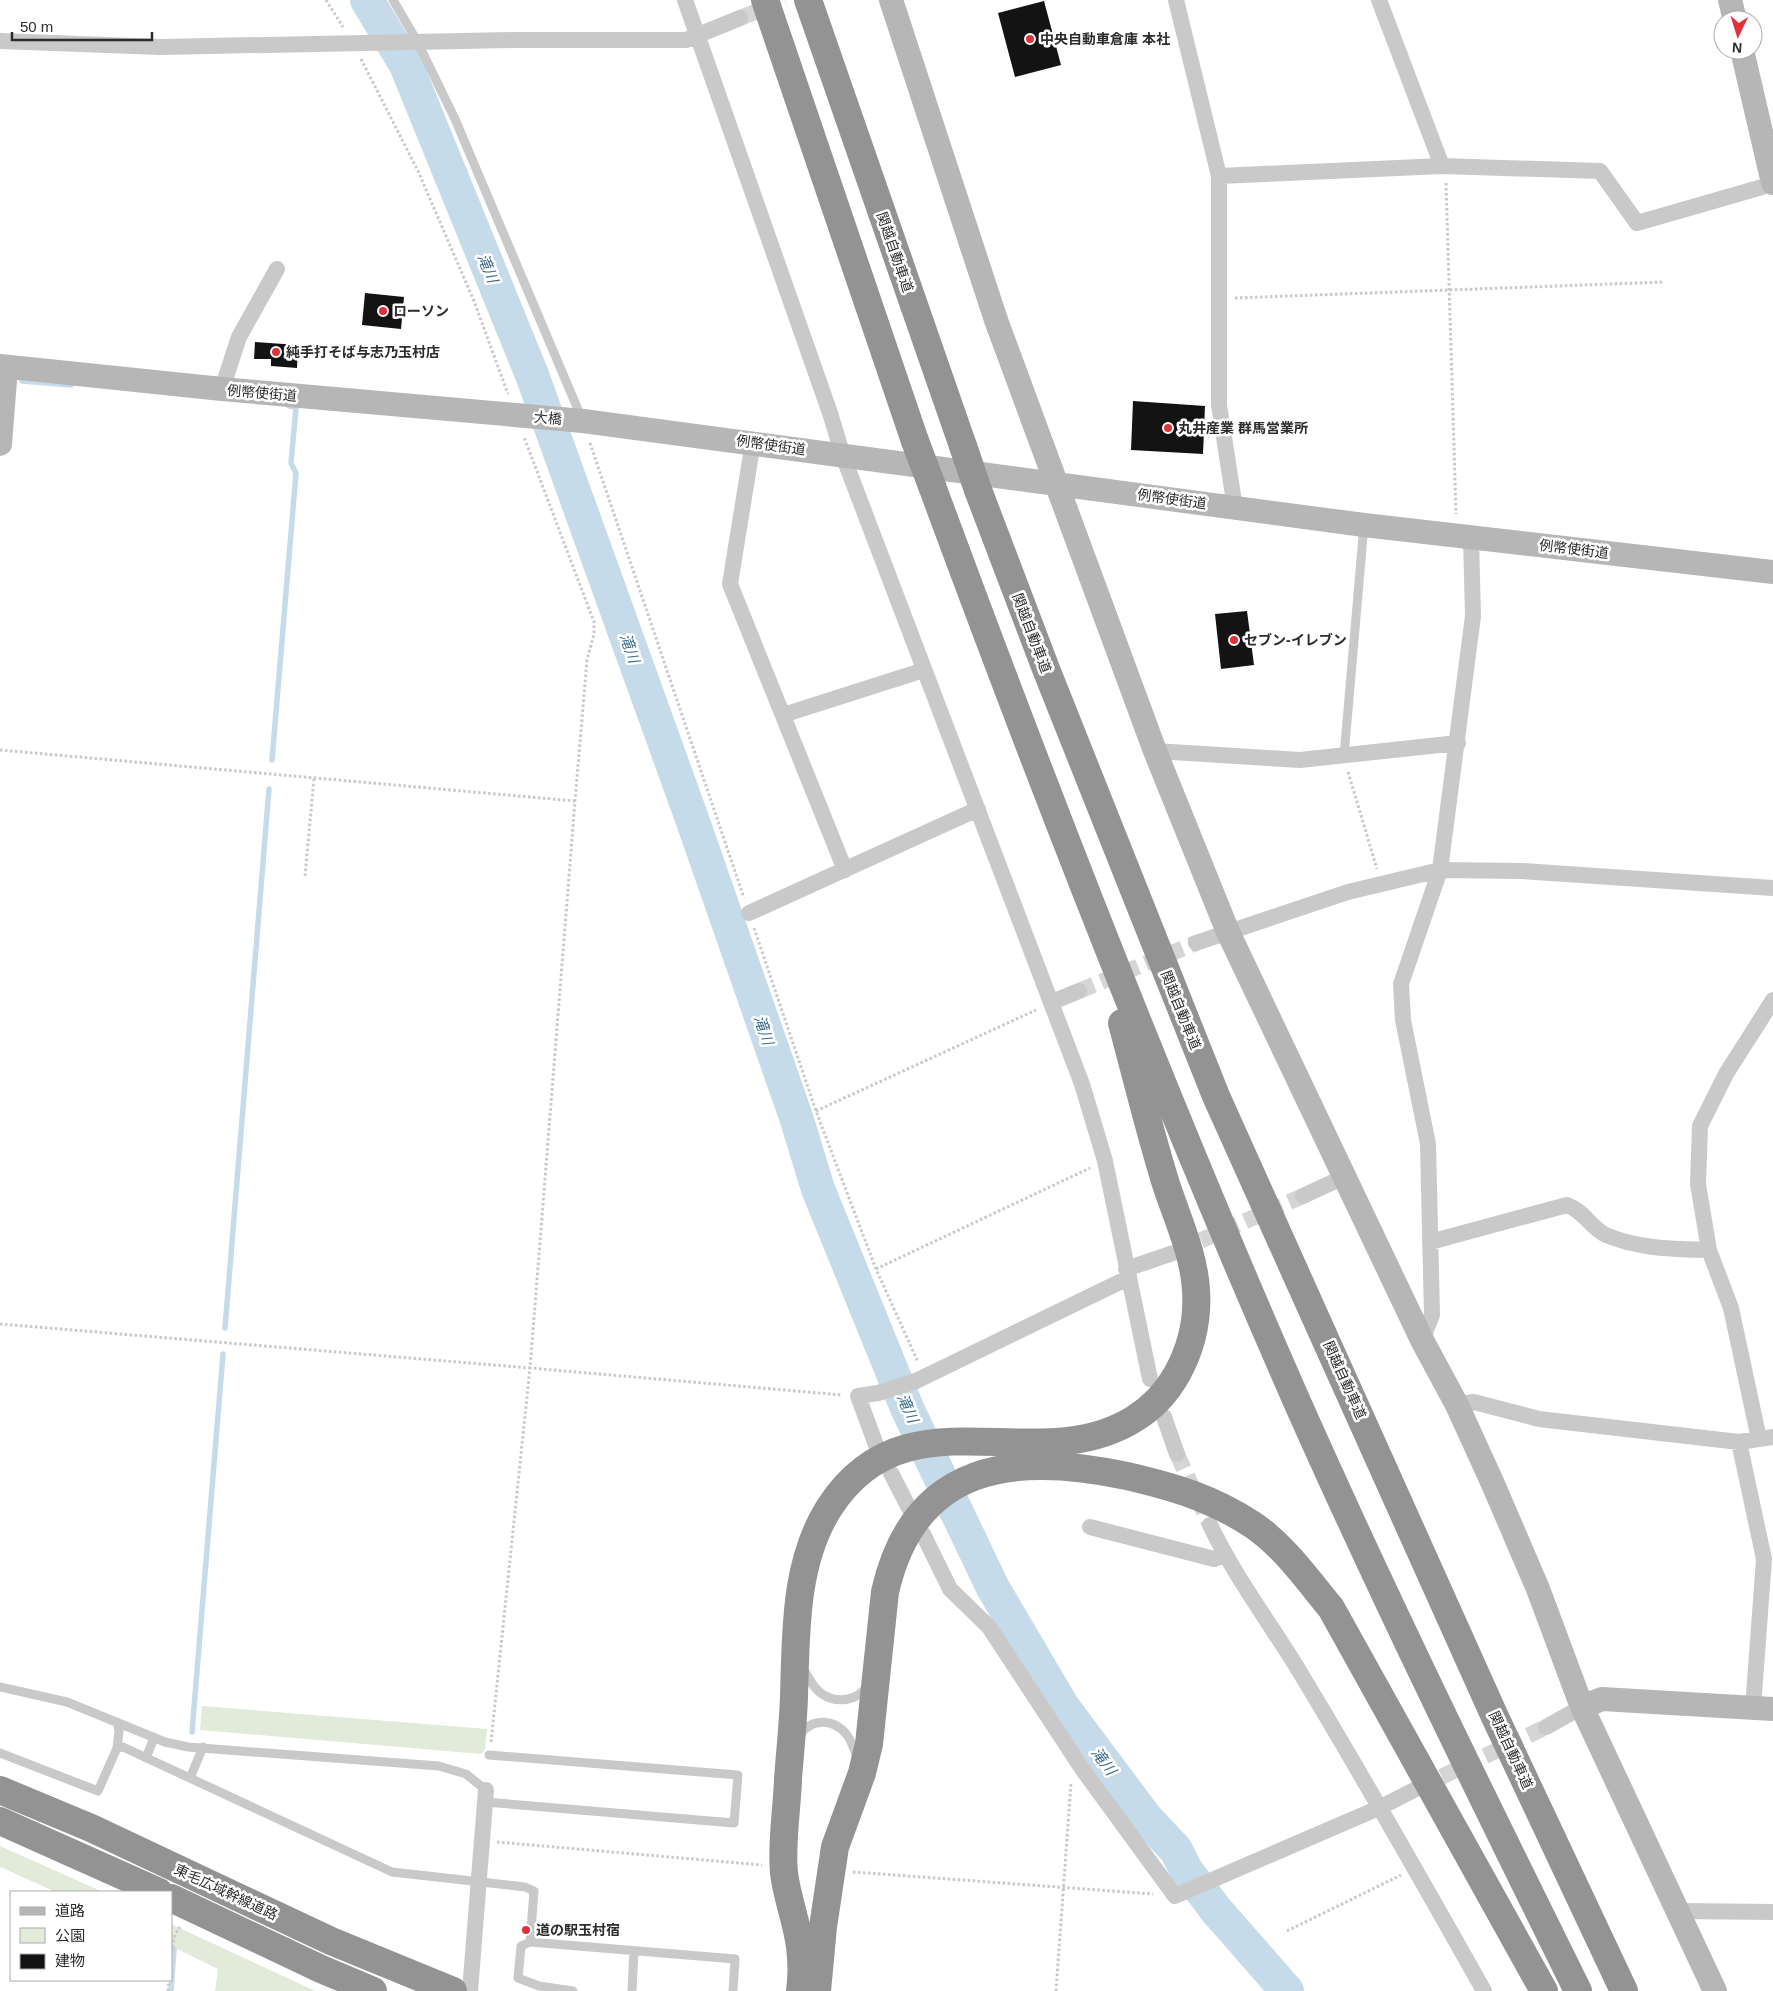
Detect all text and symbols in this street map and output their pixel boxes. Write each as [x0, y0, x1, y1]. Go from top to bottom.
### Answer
scale bar [12, 10, 152, 42]
north arrow [1713, 10, 1763, 60]
text: 50 m [20, 18, 53, 35]
place label: 中央自動車倉庫 本社 [1040, 31, 1170, 47]
marker: 中央自動車倉庫 本社 [1024, 33, 1036, 45]
text: N [1731, 40, 1743, 56]
street label: 関越自動車道 [874, 210, 916, 294]
water label: 滝川 [474, 251, 502, 287]
place label: ローソン [393, 303, 449, 319]
marker: ローソン [377, 305, 389, 317]
place label: 純手打そば与志乃玉村店 [286, 344, 440, 360]
marker: 純手打そば与志乃玉村店 [270, 346, 282, 358]
street label: 例幣使街道 [226, 382, 298, 404]
street label: 大橋 [533, 409, 563, 427]
place label: 丸井産業 群馬営業所 [1178, 420, 1308, 436]
marker: 丸井産業 群馬営業所 [1162, 422, 1174, 434]
street label: 例幣使街道 [735, 432, 807, 458]
street label: 例幣使街道 [1136, 486, 1208, 512]
street label: 例幣使街道 [1538, 537, 1610, 561]
street label: 関越自動車道 [1009, 591, 1055, 675]
water label: 滝川 [617, 631, 644, 667]
place label: セブン-イレブン [1244, 632, 1347, 648]
marker: セブン-イレブン [1228, 634, 1240, 646]
street label: 関越自動車道 [1158, 968, 1204, 1052]
water label: 滝川 [751, 1013, 778, 1049]
street label: 関越自動車道 [1321, 1338, 1369, 1422]
water label: 滝川 [894, 1391, 923, 1427]
street label: 関越自動車道 [1486, 1709, 1536, 1791]
water label: 滝川 [1088, 1744, 1121, 1780]
street label: 東毛広域幹線道路 [172, 1861, 280, 1923]
legend [10, 1891, 172, 1981]
text: 道路 [55, 1902, 85, 1919]
place label: 道の駅玉村宿 [536, 1922, 620, 1938]
marker: 道の駅玉村宿 [520, 1924, 532, 1936]
text: 公園 [55, 1927, 85, 1944]
text: 建物 [55, 1952, 85, 1969]

